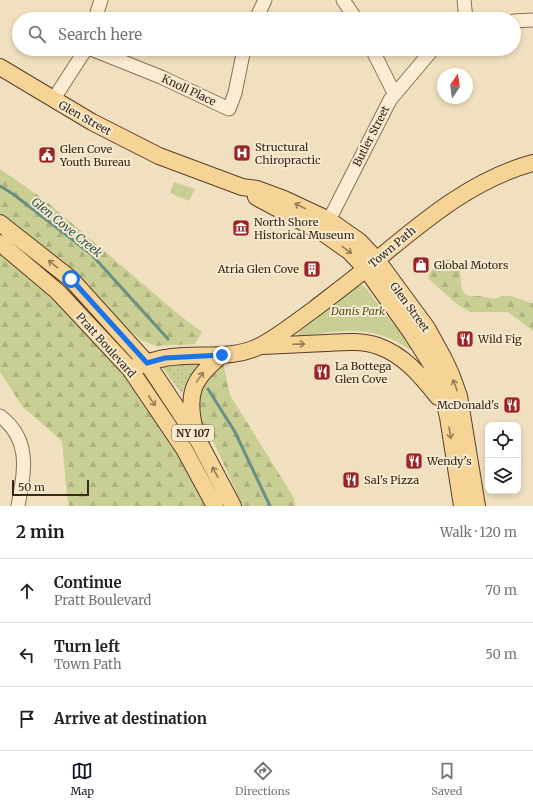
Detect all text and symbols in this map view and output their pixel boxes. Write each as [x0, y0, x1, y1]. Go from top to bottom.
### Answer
search box [12, 12, 521, 56]
icon: search [26, 23, 48, 45]
text: Search here [58, 25, 142, 44]
north arrow [437, 68, 473, 104]
street label: Knoll Place [160, 71, 219, 109]
street label: Glen Street [56, 98, 115, 139]
street label: Butler Street [350, 103, 393, 169]
place label: Structural Chiropractic [255, 140, 321, 167]
place label: Glen Cove Youth Bureau [59, 142, 131, 169]
hospital icon: Structural Chiropractic [232, 143, 252, 163]
public building icon: Glen Cove Youth Bureau [37, 145, 57, 165]
water label: Glen Cove Creek [29, 194, 106, 260]
one-way arrow [294, 202, 306, 209]
place label: North Shore Historical Museum [254, 215, 355, 242]
museum icon: North Shore Historical Museum [231, 218, 251, 238]
street label: Town Path [366, 223, 419, 271]
one-way arrow [342, 246, 353, 254]
shop icon: Global Motors [411, 255, 431, 275]
place label: Global Motors [434, 258, 508, 272]
building icon: Atria Glen Cove [302, 259, 322, 279]
one-way arrow [47, 260, 58, 268]
place label: Atria Glen Cove [217, 262, 299, 276]
route start [62, 270, 80, 288]
street label: Glen Street [387, 279, 433, 335]
park label: Danis Park [330, 304, 385, 318]
street label: Pratt Boulevard [73, 310, 139, 381]
restaurant icon: Wild Fig [455, 329, 475, 349]
place label: Wild Fig [477, 332, 522, 346]
one-way arrow [292, 341, 305, 348]
route end [213, 346, 231, 364]
place label: La Bottega Glen Cove [335, 359, 392, 386]
restaurant icon: La Bottega Glen Cove [312, 362, 332, 382]
one-way arrow [196, 371, 204, 382]
one-way arrow [450, 380, 458, 392]
one-way arrow [148, 395, 156, 406]
restaurant icon: McDonald's [502, 395, 522, 415]
place label: McDonald's [437, 398, 499, 412]
map controls [485, 422, 521, 494]
button: locate [485, 422, 521, 458]
road number: NY 107 [172, 425, 214, 441]
one-way arrow [446, 426, 454, 439]
restaurant icon: Wendy's [404, 451, 424, 471]
place label: Wendy's [426, 454, 472, 468]
button: layers [485, 458, 521, 494]
one-way arrow [210, 466, 218, 478]
restaurant icon: Sal's Pizza [341, 470, 361, 490]
place label: Sal's Pizza [364, 473, 419, 487]
scale bar [12, 478, 89, 497]
text: 50 m [18, 480, 45, 494]
text: 2 min [16, 521, 64, 543]
text: Walk · 120 m [440, 524, 517, 541]
text: Continue [54, 573, 122, 592]
icon: ahead [16, 580, 38, 602]
text: 70 m [486, 582, 517, 599]
text: Pratt Boulevard [54, 592, 151, 609]
text: Turn left [54, 637, 120, 656]
icon: left [16, 644, 38, 666]
text: 50 m [485, 646, 517, 663]
text: Town Path [54, 656, 122, 673]
icon: arrive [16, 708, 38, 730]
text: Arrive at destination [54, 709, 207, 728]
tab: Map [71, 760, 94, 798]
tab: Directions [235, 760, 290, 798]
tab: Saved [431, 760, 462, 798]

